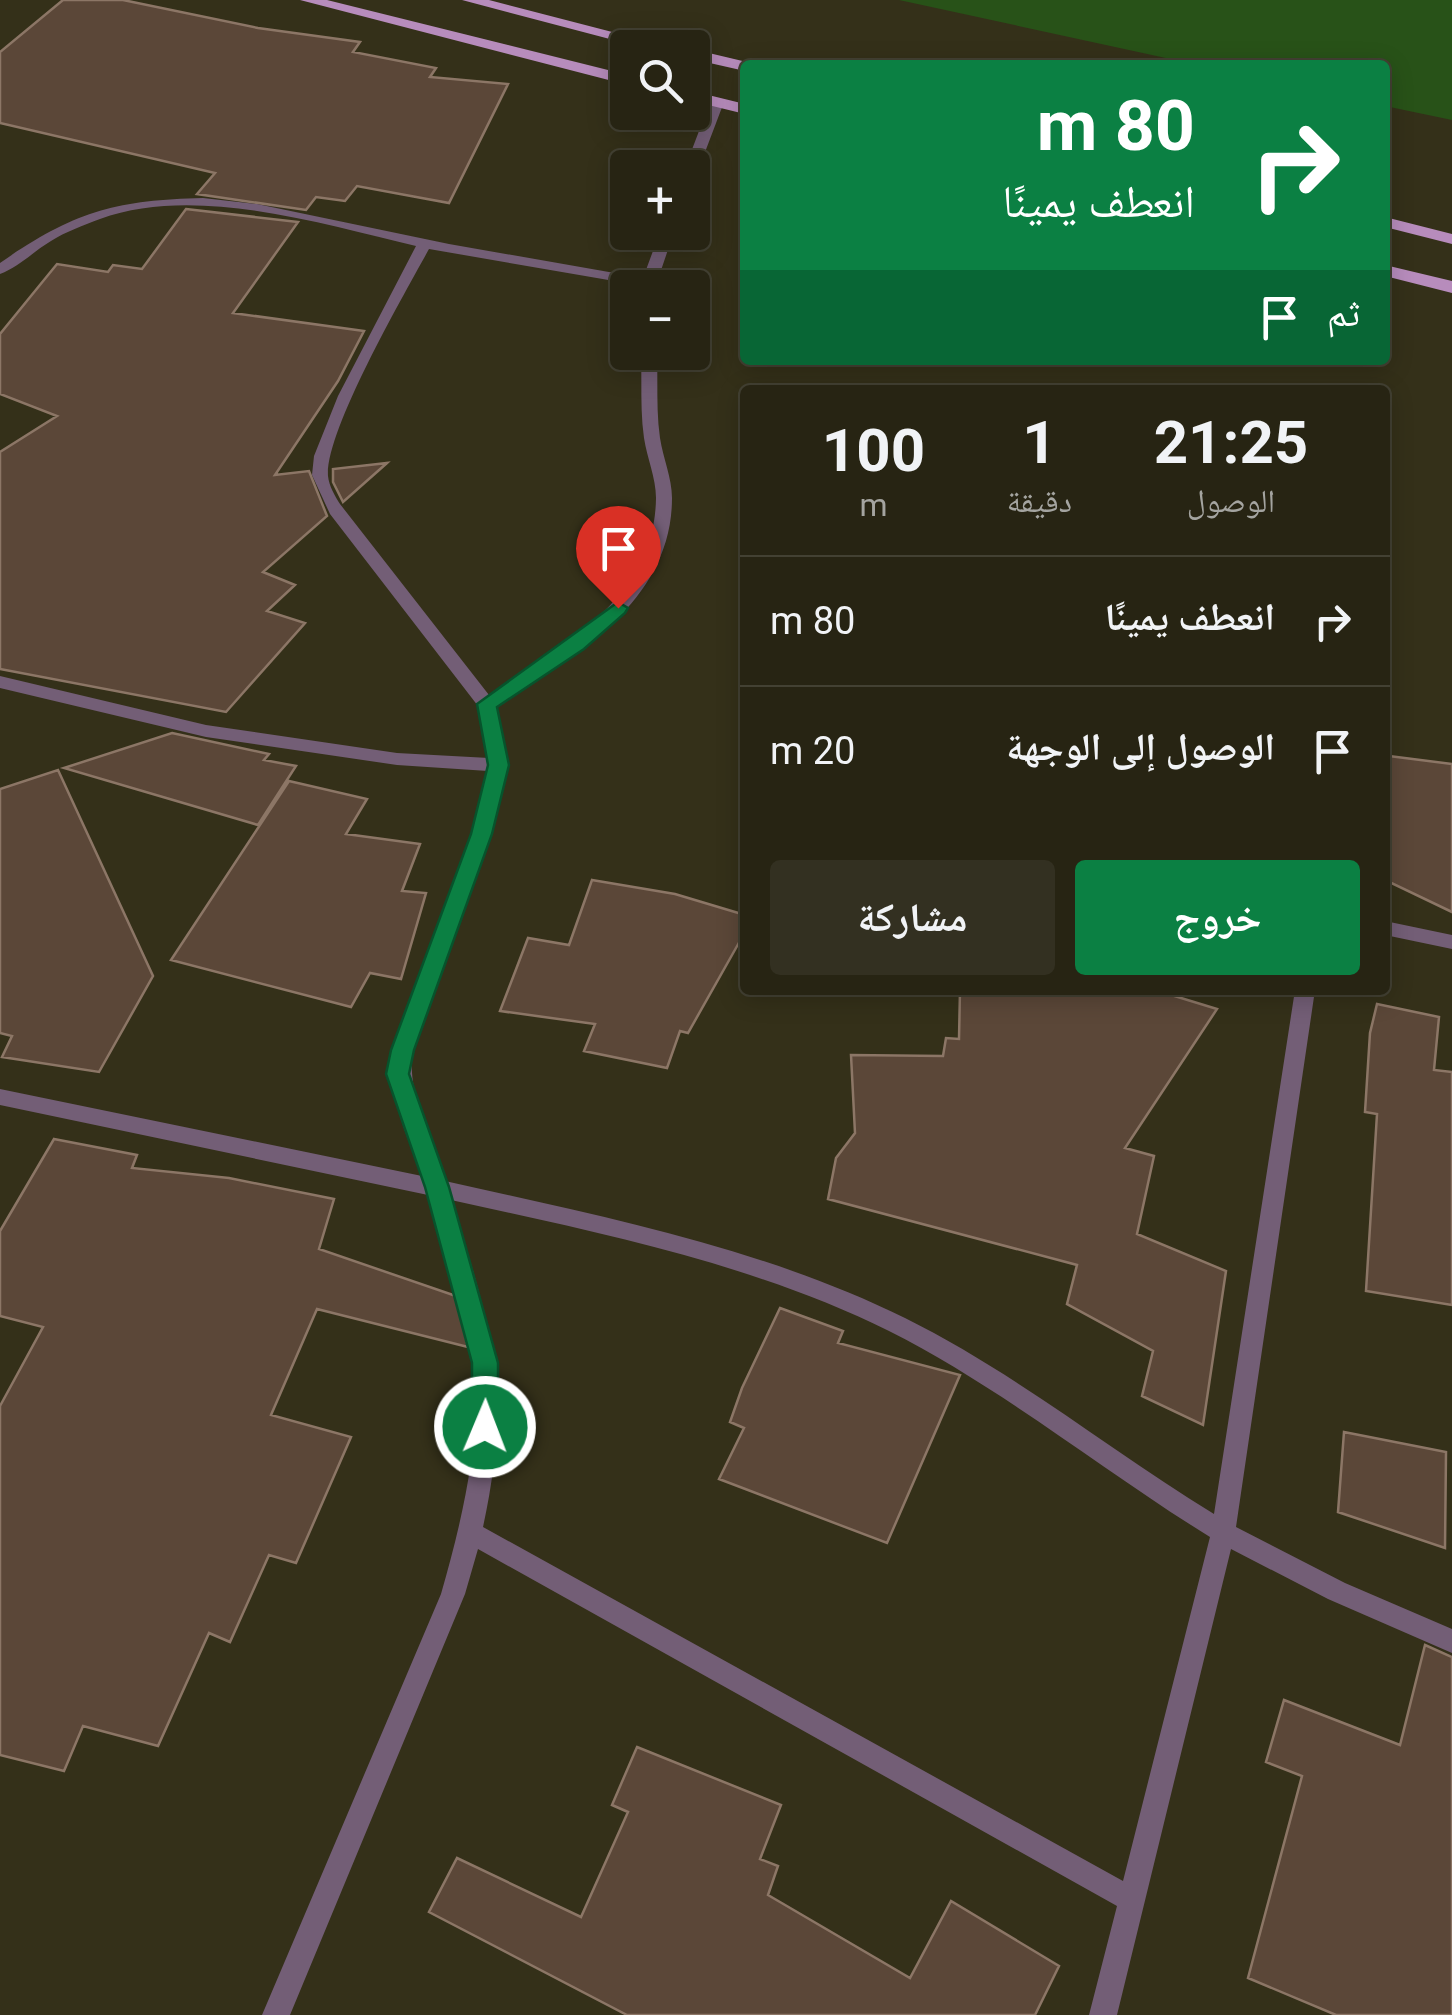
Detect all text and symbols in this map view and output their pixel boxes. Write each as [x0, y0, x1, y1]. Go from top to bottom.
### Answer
map controls [610, 30, 710, 370]
button: search [610, 30, 710, 130]
text: 80 m [1037, 85, 1195, 167]
icon: right [1230, 100, 1360, 230]
button: + [610, 150, 710, 250]
text: انعطف يمينًا [1002, 175, 1195, 228]
button: − [610, 270, 710, 370]
icon: arrive [1252, 290, 1307, 345]
text: ثم [1327, 291, 1360, 335]
text: 1 [1022, 407, 1057, 478]
text: 21:25 [1154, 407, 1308, 478]
text: 100 [822, 415, 925, 486]
text: دقيقة [1007, 482, 1072, 520]
text: الوصول [1187, 482, 1275, 520]
text: m [859, 486, 887, 524]
pin [576, 506, 661, 609]
icon: arrive [591, 521, 646, 576]
icon: right [1305, 594, 1360, 649]
text: انعطف يمينًا [1104, 595, 1275, 639]
text: 80 m [770, 599, 855, 643]
icon: arrive [1305, 724, 1360, 779]
text: الوصول إلى الوجهة [1006, 725, 1275, 769]
text: 20 m [770, 729, 855, 773]
button: مشاركة [770, 860, 1055, 975]
button: خروج [1075, 860, 1360, 975]
position arrow [433, 1375, 537, 1479]

